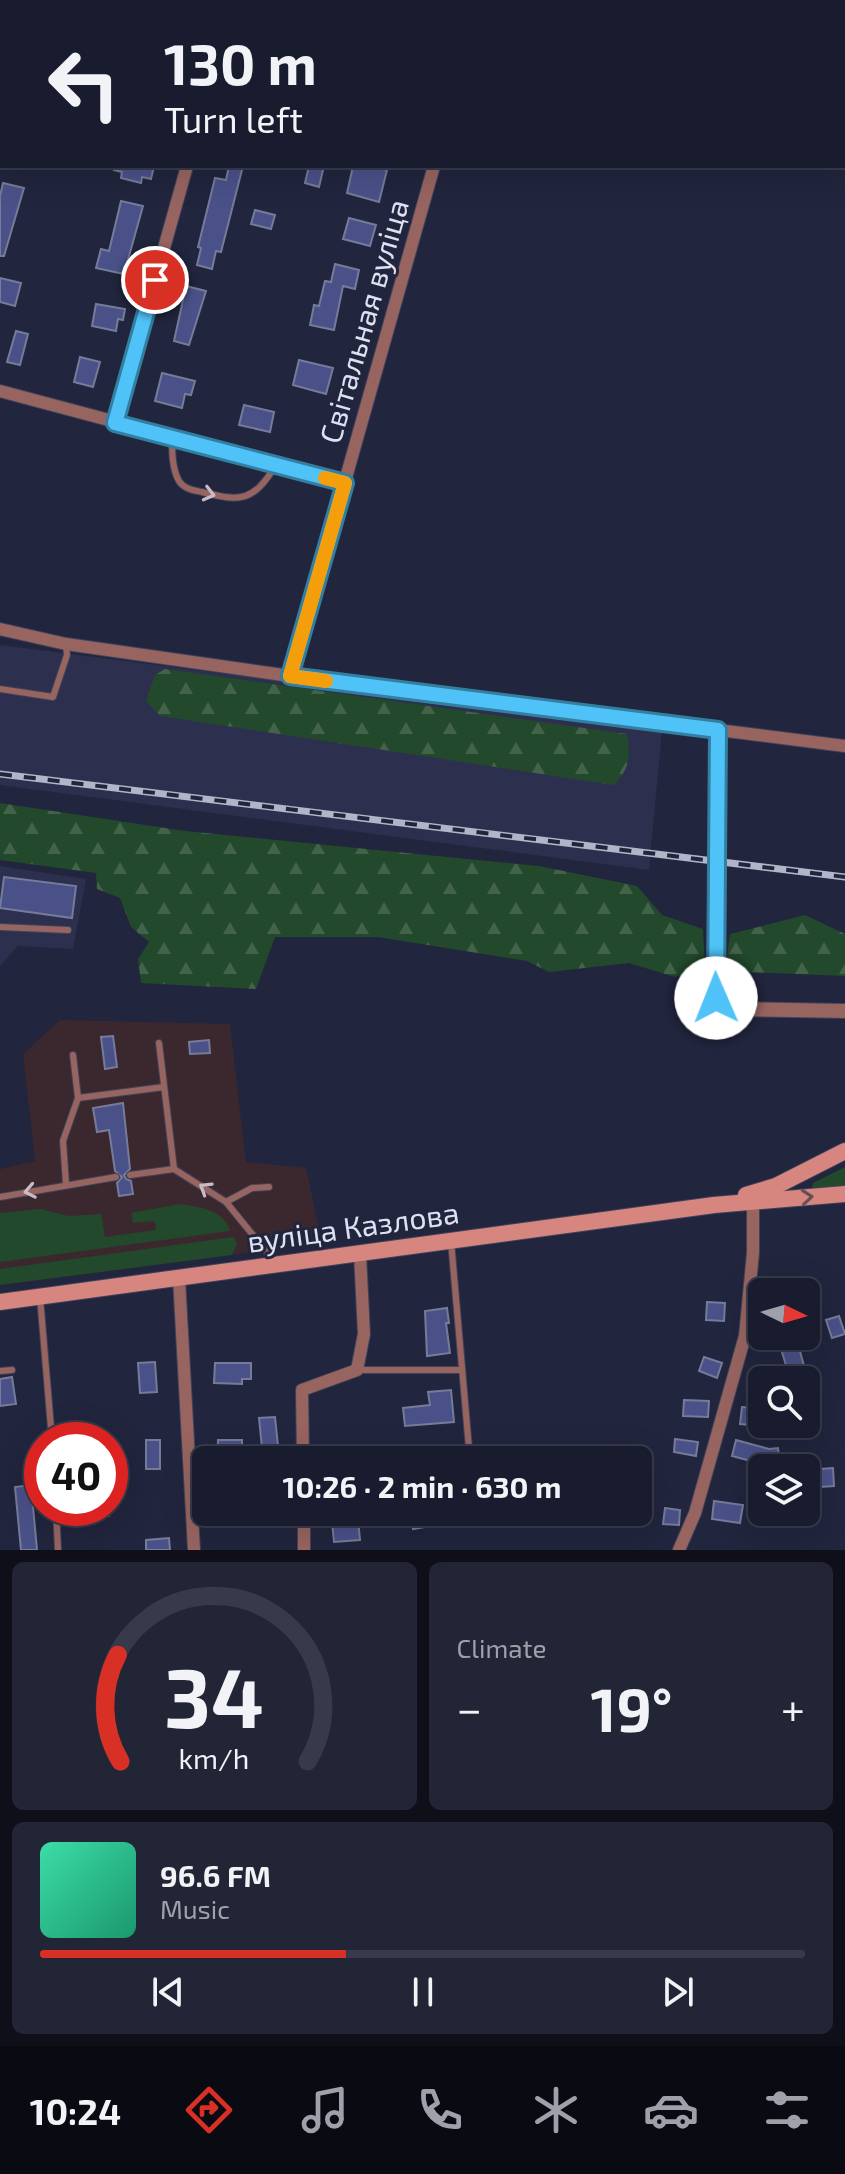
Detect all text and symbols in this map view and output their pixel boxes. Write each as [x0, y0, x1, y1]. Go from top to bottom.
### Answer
text: 130 m [164, 29, 317, 96]
icon: left [32, 32, 136, 136]
text: Turn left [164, 97, 303, 140]
street label: Світальная вуліца [311, 195, 416, 447]
pin [121, 246, 189, 314]
icon: arrive [133, 258, 177, 302]
one-way arrow [202, 484, 216, 501]
position arrow [674, 956, 758, 1040]
one-way arrow [24, 1182, 37, 1199]
one-way arrow [199, 1183, 214, 1198]
one-way arrow [801, 1189, 814, 1206]
street label: вуліца Казлова [245, 1193, 461, 1260]
north arrow [748, 1278, 820, 1350]
map controls [748, 1278, 820, 1526]
button: search [748, 1366, 820, 1438]
speed limit sign: 40 [24, 1422, 128, 1526]
button: layers [748, 1454, 820, 1526]
text: 10:26 · 2 min · 630 m [283, 1468, 561, 1504]
text: Climate [457, 1632, 546, 1663]
text: 34 [164, 1645, 264, 1745]
text: 19° [591, 1672, 672, 1744]
text: − [457, 1681, 482, 1734]
text: + [781, 1681, 805, 1734]
text: km/h [179, 1740, 250, 1775]
text: 96.6 FM [160, 1857, 271, 1893]
text: Music [160, 1893, 230, 1924]
icon: previous [146, 1970, 190, 2014]
icon: pause [401, 1970, 445, 2014]
icon: next [656, 1970, 700, 2014]
icon: directions [181, 2082, 237, 2138]
icon: music [297, 2082, 353, 2138]
icon: phone [412, 2082, 468, 2138]
icon: climate [528, 2082, 584, 2138]
icon: car [643, 2082, 699, 2138]
icon: filters [759, 2082, 815, 2138]
text: 10:24 [30, 2089, 121, 2132]

